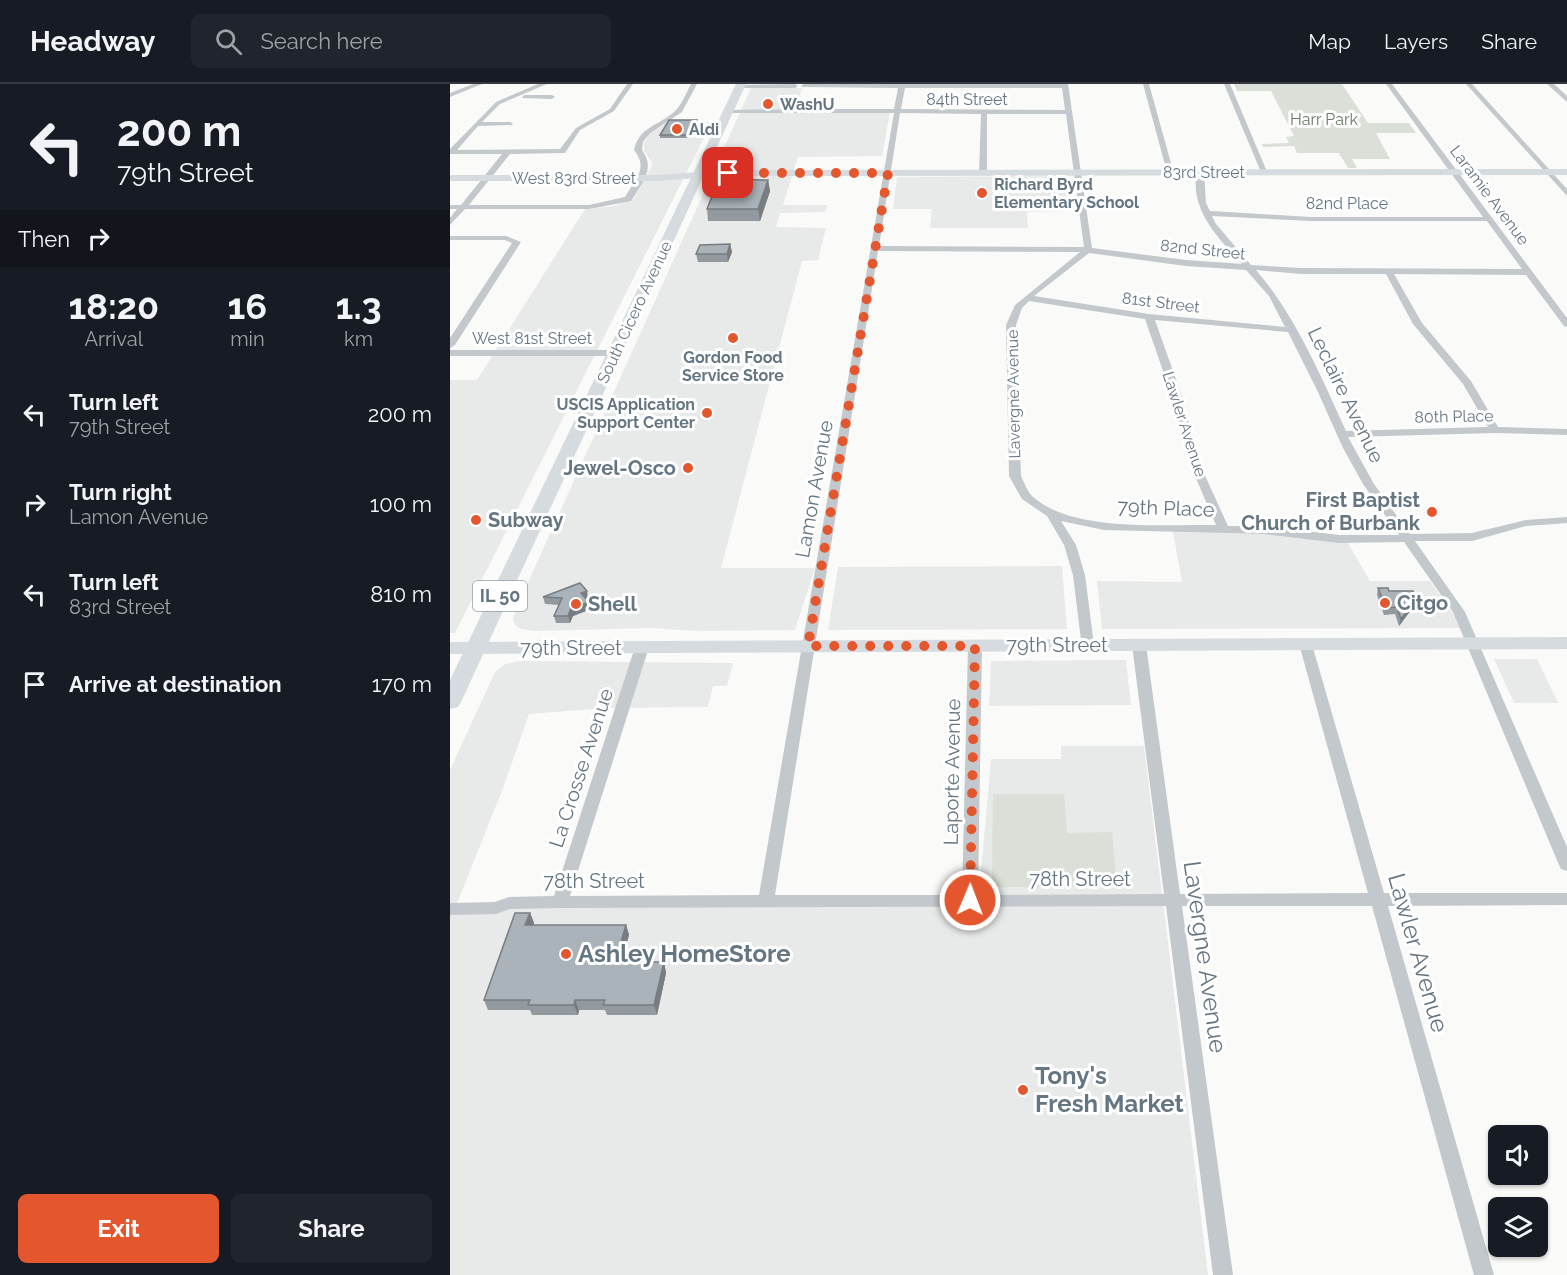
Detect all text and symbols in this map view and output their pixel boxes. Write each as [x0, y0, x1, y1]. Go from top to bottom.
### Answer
search box [191, 14, 611, 68]
text: Headway [30, 25, 155, 58]
icon: search [212, 25, 245, 58]
text: Search here [260, 28, 383, 54]
text: Map [1308, 29, 1351, 54]
text: Layers [1384, 29, 1448, 54]
text: Share [1481, 29, 1537, 54]
street label: 84th Street [926, 90, 1008, 109]
place label: WashU [780, 95, 835, 114]
marker: WashU [761, 97, 775, 111]
text: 200 m [117, 107, 241, 156]
icon: left [18, 108, 96, 186]
park label: Harr Park [1290, 110, 1359, 129]
place label: Aldi [689, 120, 719, 139]
marker: Aldi [670, 122, 684, 136]
street label: Laramie Avenue [1446, 142, 1533, 249]
pin [702, 147, 753, 198]
icon: arrive [711, 156, 744, 189]
text: 79th Street [117, 157, 254, 188]
street label: 83rd Street [1163, 163, 1246, 182]
street label: West 83rd Street [512, 169, 637, 188]
place label: Richard Byrd Elementary School [994, 175, 1140, 212]
marker: Richard Byrd Elementary School [975, 186, 989, 200]
street label: 82nd Place [1306, 194, 1388, 213]
icon: right [82, 222, 115, 255]
text: Then [18, 226, 70, 252]
street label: 82nd Street [1159, 236, 1247, 263]
street label: South Cicero Avenue [593, 238, 676, 386]
text: 18:20 [68, 285, 159, 327]
text: 16 [228, 285, 267, 327]
text: 1.3 [336, 285, 382, 327]
street label: 81st Street [1121, 288, 1201, 317]
street label: Leclaire Avenue [1303, 323, 1389, 467]
text: Arrival [84, 327, 143, 351]
text: min [230, 327, 265, 351]
text: km [344, 327, 373, 351]
street label: West 81st Street [472, 329, 593, 348]
street label: Lavergne Avenue [1003, 329, 1024, 459]
marker: Gordon Food Service Store [726, 331, 740, 345]
place label: Gordon Food Service Store [682, 348, 784, 385]
street label: Lawler Avenue [1159, 369, 1210, 479]
text: Turn left [69, 389, 159, 415]
place label: USCIS Application Support Center [557, 395, 695, 432]
icon: left [18, 398, 51, 431]
text: 200 m [368, 401, 432, 427]
marker: USCIS Application Support Center [700, 406, 714, 420]
street label: 80th Place [1414, 406, 1494, 427]
text: 79th Street [69, 415, 170, 439]
street label: Lamon Avenue [790, 418, 838, 560]
place label: Jewel-Osco [564, 456, 676, 480]
marker: Jewel-Osco [681, 461, 695, 475]
text: Turn right [69, 479, 172, 505]
icon: right [18, 488, 51, 521]
place label: First Baptist Church of Burbank [1241, 488, 1421, 535]
text: 100 m [370, 491, 432, 517]
street label: 79th Place [1117, 494, 1215, 522]
text: Lamon Avenue [69, 505, 208, 529]
marker: First Baptist Church of Burbank [1425, 505, 1439, 519]
place label: Subway [488, 508, 564, 532]
marker: Subway [469, 513, 483, 527]
text: Turn left [69, 569, 159, 595]
icon: left [18, 578, 51, 611]
text: 810 m [370, 581, 432, 607]
road number: IL 50 [473, 581, 527, 611]
place label: Citgo [1397, 591, 1448, 615]
place label: Shell [588, 592, 638, 616]
text: 83rd Street [69, 595, 171, 619]
marker: Citgo [1378, 596, 1392, 610]
marker: Shell [569, 597, 583, 611]
street label: 79th Street [1006, 633, 1108, 657]
street label: 79th Street [520, 636, 622, 660]
icon: arrive [18, 668, 51, 701]
text: Arrive at destination [69, 671, 282, 697]
text: 170 m [372, 671, 432, 697]
street label: La Crosse Avenue [544, 685, 618, 851]
street label: Laporte Avenue [939, 698, 965, 846]
street label: Lavergne Avenue [1178, 859, 1233, 1055]
street label: 78th Street [1029, 867, 1131, 891]
position arrow [938, 868, 1002, 932]
street label: 78th Street [543, 869, 645, 893]
street label: Lawler Avenue [1382, 870, 1455, 1036]
place label: Ashley HomeStore [578, 939, 791, 968]
marker: Ashley HomeStore [559, 947, 573, 961]
place label: Tony's Fresh Market [1035, 1061, 1184, 1118]
marker: Tony's Fresh Market [1016, 1083, 1030, 1097]
map controls [1488, 1125, 1548, 1257]
button: sound [1488, 1125, 1548, 1185]
button: Exit [18, 1194, 219, 1263]
button: Share [231, 1194, 432, 1263]
button: layers [1488, 1197, 1548, 1257]

